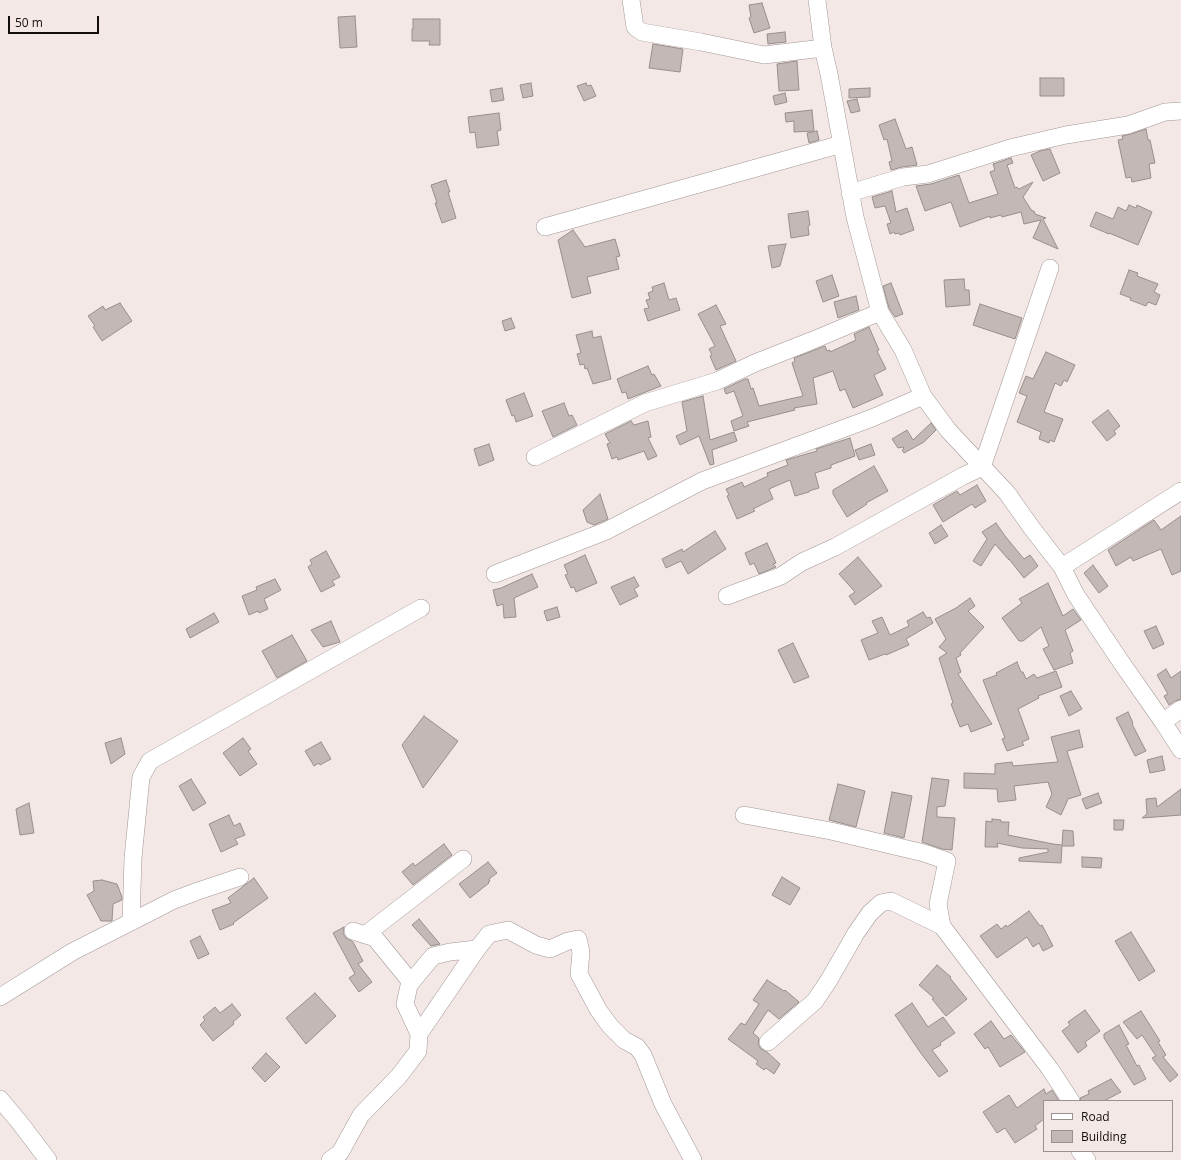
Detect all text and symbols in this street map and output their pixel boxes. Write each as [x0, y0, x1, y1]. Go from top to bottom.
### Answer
scale bar [10, 8, 101, 34]
text: 50 m [15, 14, 43, 31]
legend [1043, 1100, 1173, 1152]
text: Road [1081, 1108, 1110, 1125]
text: Building [1081, 1128, 1126, 1145]

